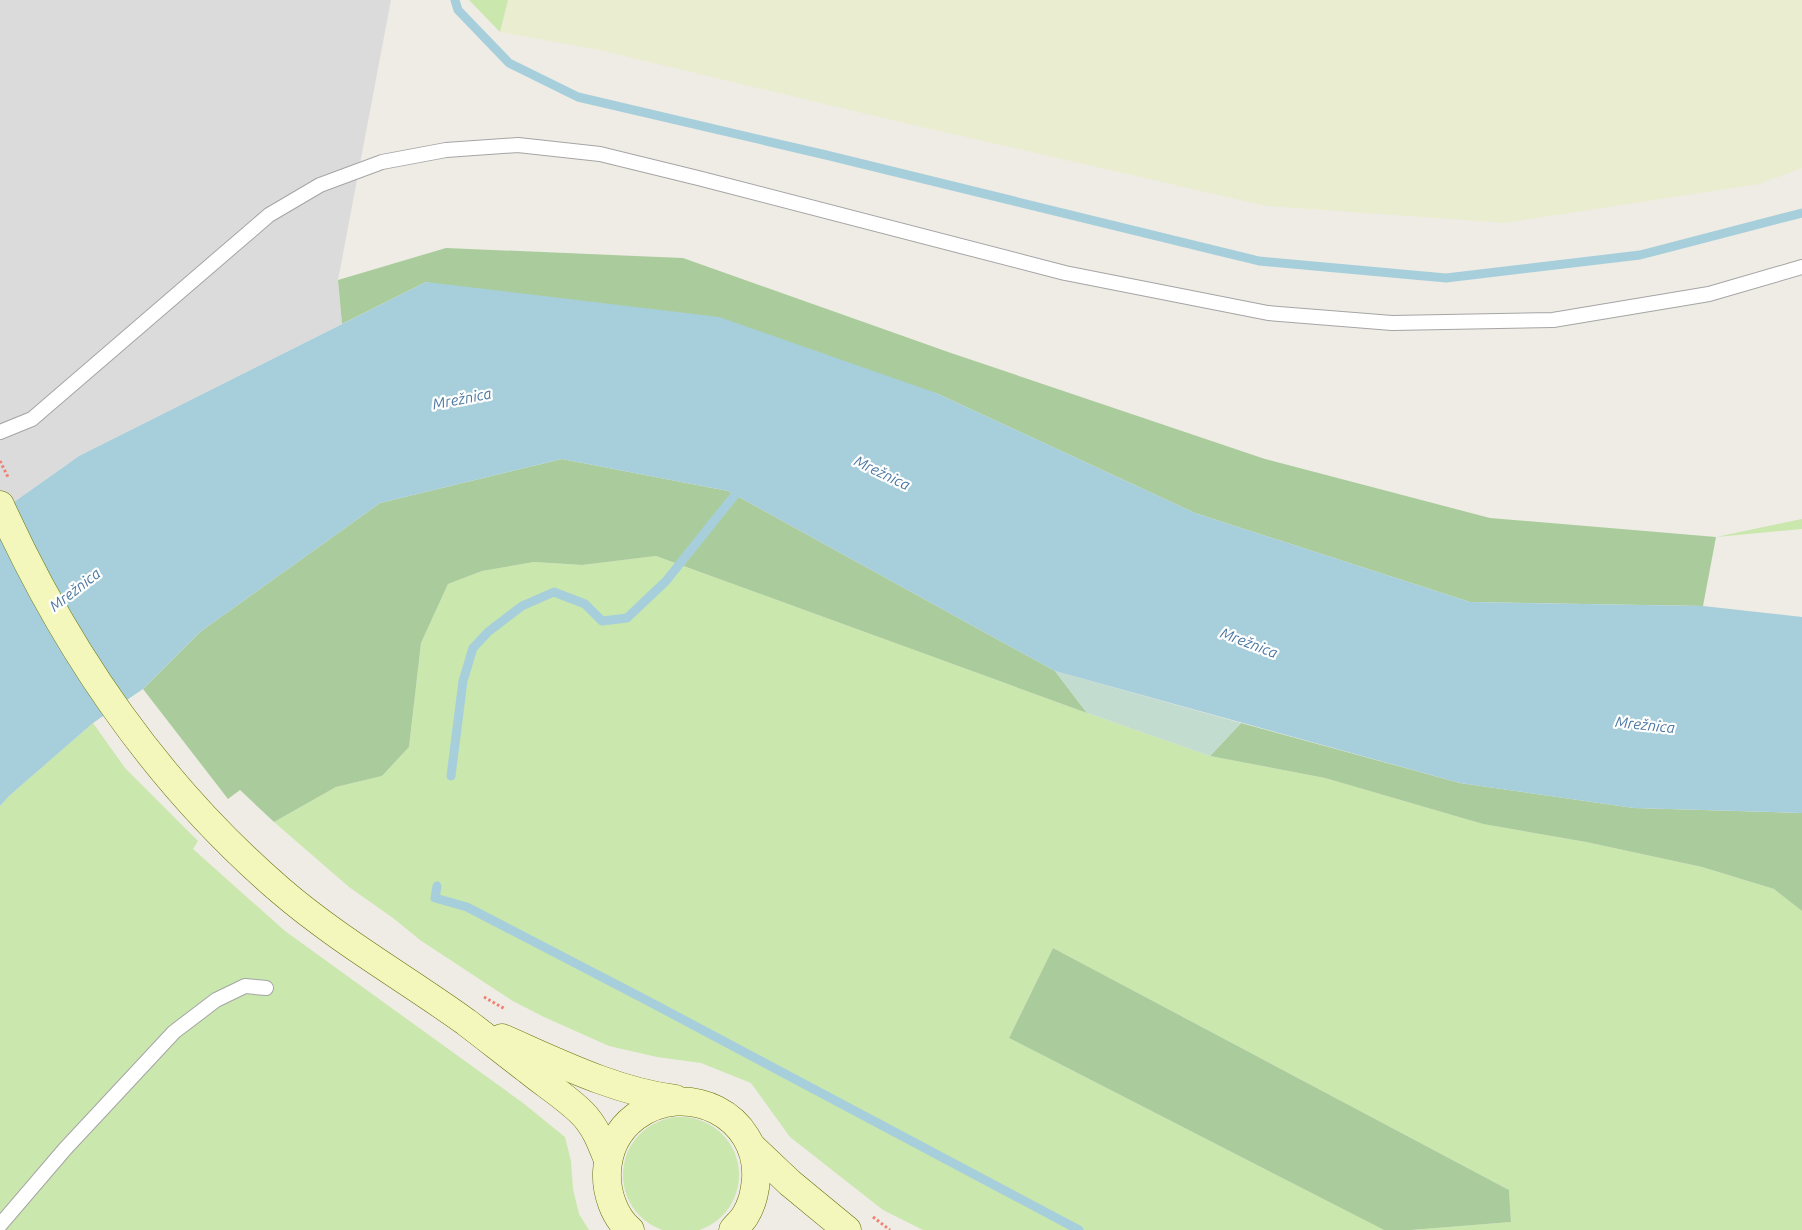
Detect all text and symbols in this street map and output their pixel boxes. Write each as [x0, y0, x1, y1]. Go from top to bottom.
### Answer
water label: Mrežnica [431, 384, 493, 413]
water label: Mrežnica [852, 452, 913, 493]
water label: Mrežnica [46, 564, 104, 615]
water label: Mrežnica [1218, 624, 1280, 661]
water label: Mrežnica [1614, 713, 1676, 736]

